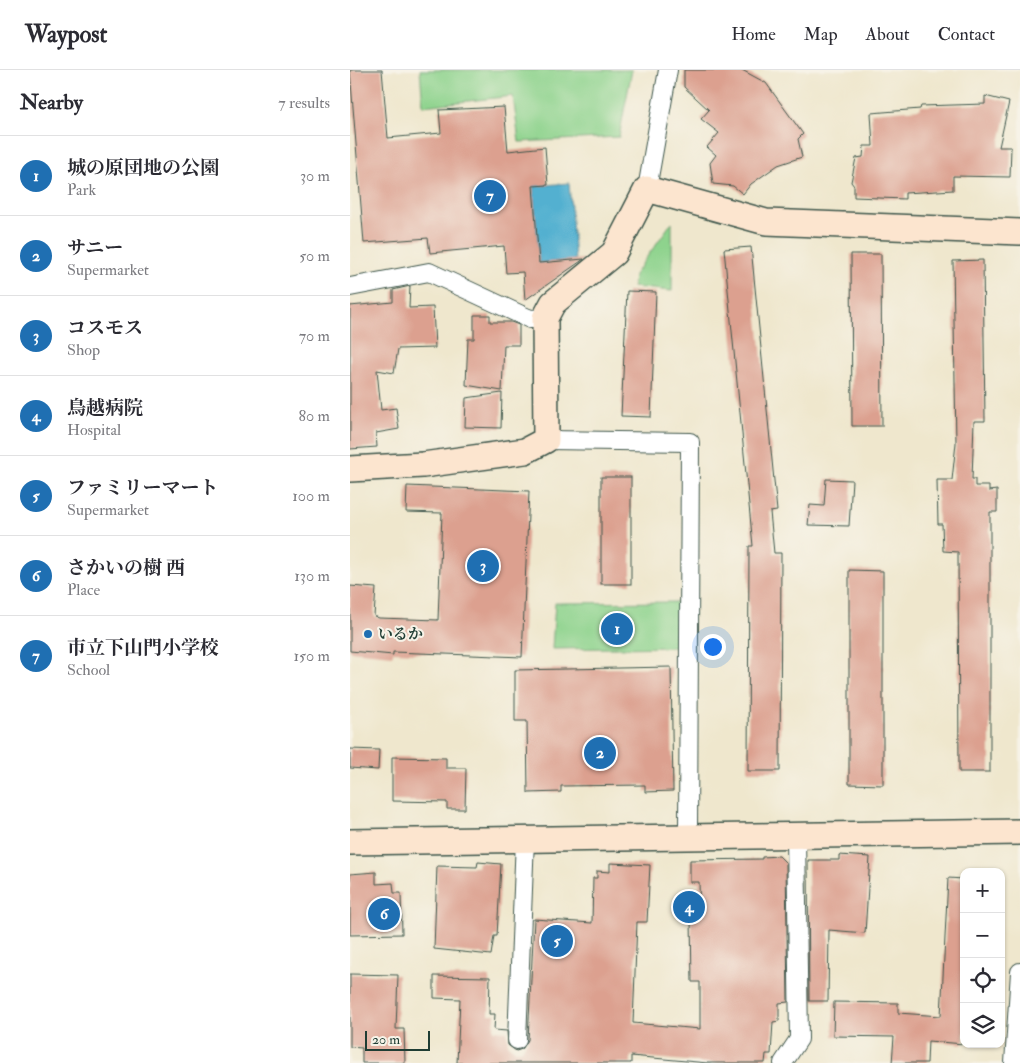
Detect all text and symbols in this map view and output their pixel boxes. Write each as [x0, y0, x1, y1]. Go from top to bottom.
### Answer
text: Waypost [25, 19, 107, 50]
text: Home [731, 23, 776, 46]
text: Map [804, 23, 838, 46]
text: About [866, 23, 910, 46]
text: Contact [938, 23, 995, 46]
text: Nearby [20, 89, 83, 116]
text: 7 results [278, 93, 330, 113]
text: 城の原団地の公園 [67, 156, 219, 180]
text: 1 [33, 166, 39, 186]
text: 30 m [300, 166, 330, 186]
pin: 7 [474, 177, 506, 215]
text: Park [67, 180, 96, 200]
text: サニー [67, 236, 123, 260]
text: 2 [32, 246, 40, 266]
text: 50 m [299, 246, 330, 266]
text: Supermarket [67, 260, 149, 280]
text: コスモス [67, 316, 143, 340]
text: 3 [33, 326, 39, 346]
text: 70 m [299, 326, 330, 346]
text: Shop [67, 340, 100, 360]
text: 鳥越病院 [67, 396, 143, 420]
text: 4 [32, 406, 40, 426]
text: 80 m [299, 406, 330, 426]
text: Hospital [67, 420, 121, 440]
text: ファミリーマート [67, 476, 219, 500]
text: 5 [32, 486, 40, 506]
text: 100 m [292, 486, 330, 506]
text: Supermarket [67, 500, 149, 520]
pin: 3 [467, 547, 499, 585]
text: さかいの樹 西 [67, 556, 185, 580]
text: 6 [32, 566, 40, 586]
text: 130 m [294, 566, 330, 586]
text: Place [67, 580, 100, 600]
pin: 1 [601, 610, 633, 648]
place label: いるか [378, 625, 423, 644]
marker: いるか [362, 628, 374, 640]
your location [700, 634, 726, 660]
text: 市立下山門小学校 [67, 636, 219, 660]
text: 7 [32, 646, 40, 666]
text: 150 m [293, 646, 330, 666]
text: School [67, 660, 110, 680]
pin: 2 [584, 734, 616, 772]
map controls [960, 868, 1005, 1048]
button: + [960, 868, 1005, 913]
pin: 4 [673, 888, 705, 926]
pin: 6 [368, 895, 400, 933]
button: − [960, 913, 1005, 958]
pin: 5 [541, 922, 573, 960]
button: locate [960, 958, 1005, 1003]
button: layers [960, 1003, 1005, 1048]
scale bar [365, 1028, 430, 1051]
text: 20 m [372, 1031, 400, 1048]

